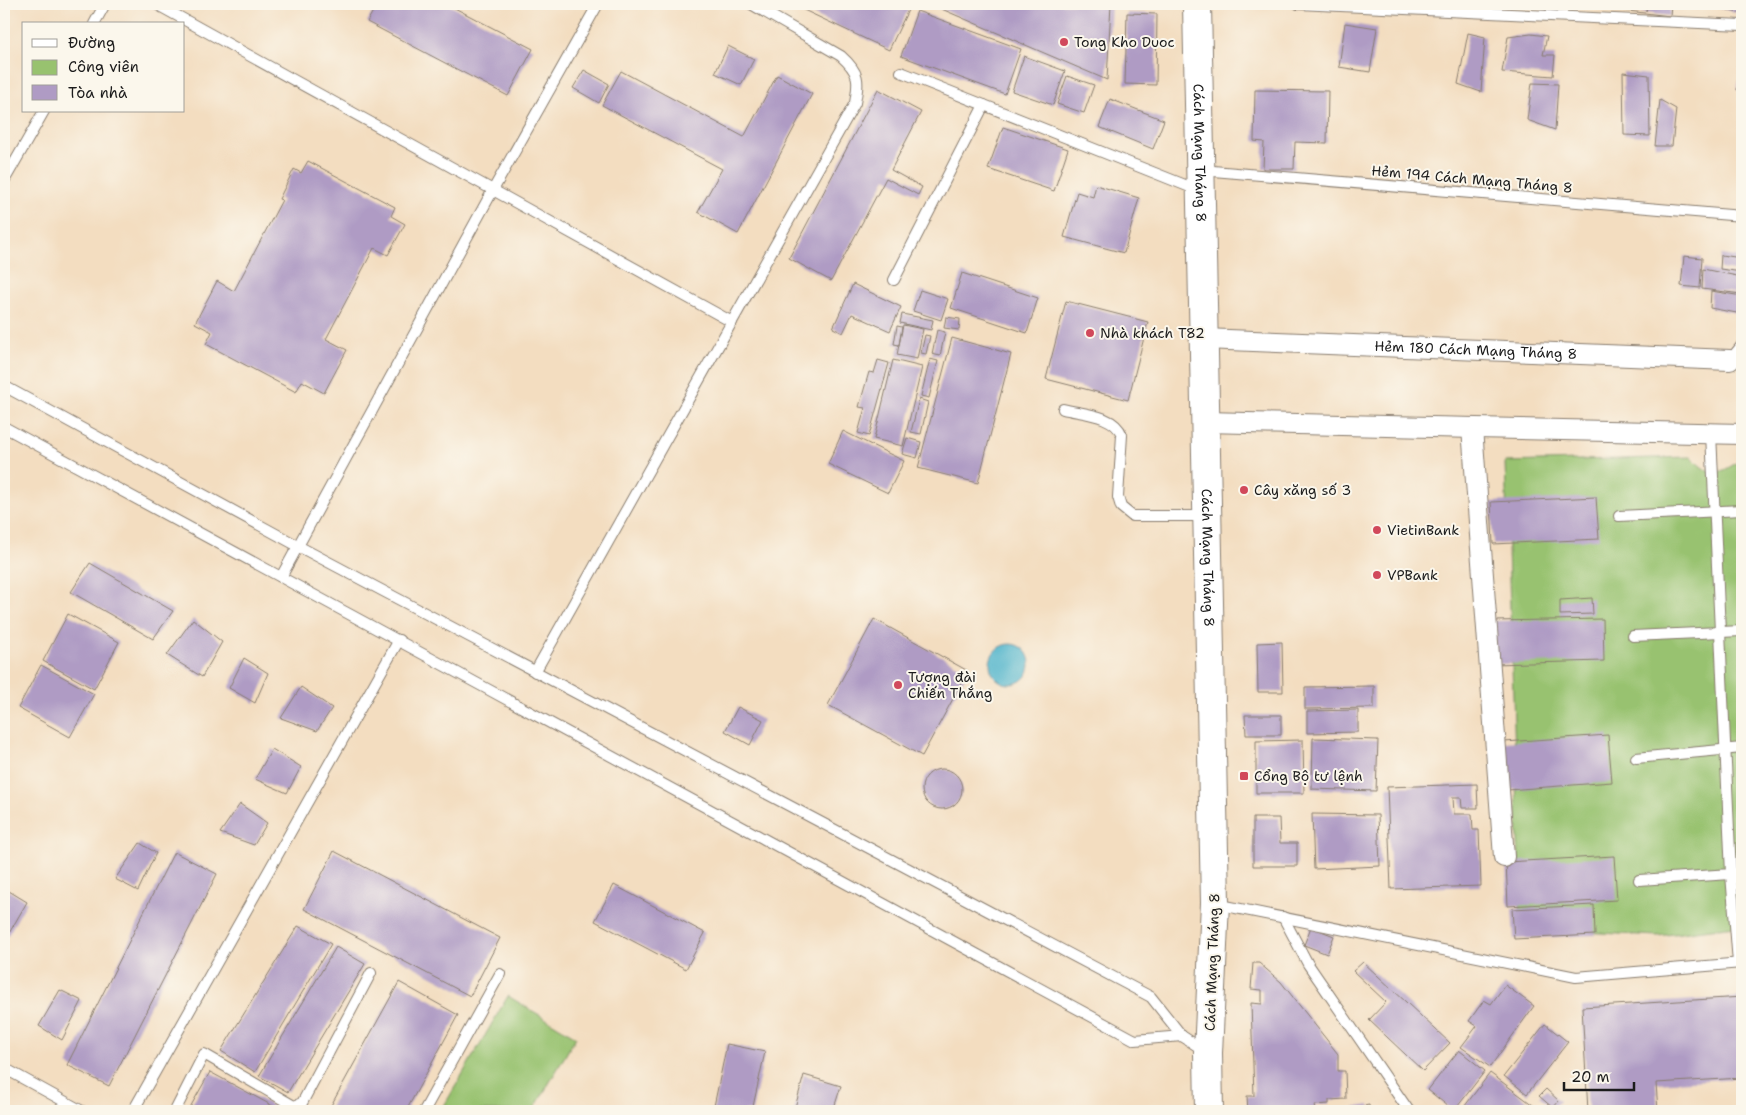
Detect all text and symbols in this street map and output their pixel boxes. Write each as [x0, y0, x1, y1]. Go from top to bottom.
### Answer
legend [22, 22, 185, 112]
text: Đường [68, 33, 115, 53]
place label: Tong Kho Duoc [1074, 33, 1175, 51]
marker: Tong Kho Duoc [1058, 36, 1070, 48]
text: Công viên [68, 57, 139, 77]
text: Tòa nhà [68, 83, 128, 103]
street label: Cách Mạng Tháng 8 [1190, 84, 1210, 222]
street label: Hẻm 194 Cách Mạng Tháng 8 [1371, 161, 1573, 197]
place label: Nhà khách T82 [1100, 324, 1205, 342]
marker: Nhà khách T82 [1084, 327, 1096, 339]
street label: Hẻm 180 Cách Mạng Tháng 8 [1374, 337, 1578, 363]
place label: Cây xăng số 3 [1254, 481, 1351, 499]
marker: Cây xăng số 3 [1238, 484, 1250, 496]
street label: Cách Mạng Tháng 8 [1198, 489, 1218, 627]
place label: VietinBank [1387, 521, 1459, 539]
marker: VietinBank [1371, 524, 1383, 536]
place label: VPBank [1387, 566, 1438, 584]
marker: VPBank [1371, 569, 1383, 581]
place label: Tượng đài Chiến Thắng [908, 668, 992, 702]
marker: Tượng đài Chiến Thắng [892, 679, 904, 691]
place label: Cổng Bộ tư lệnh [1254, 767, 1363, 785]
marker: Cổng Bộ tư lệnh [1238, 770, 1250, 782]
street label: Cách Mạng Tháng 8 [1201, 893, 1223, 1031]
scale bar [1564, 1060, 1634, 1092]
text: 20 m [1571, 1067, 1610, 1087]

